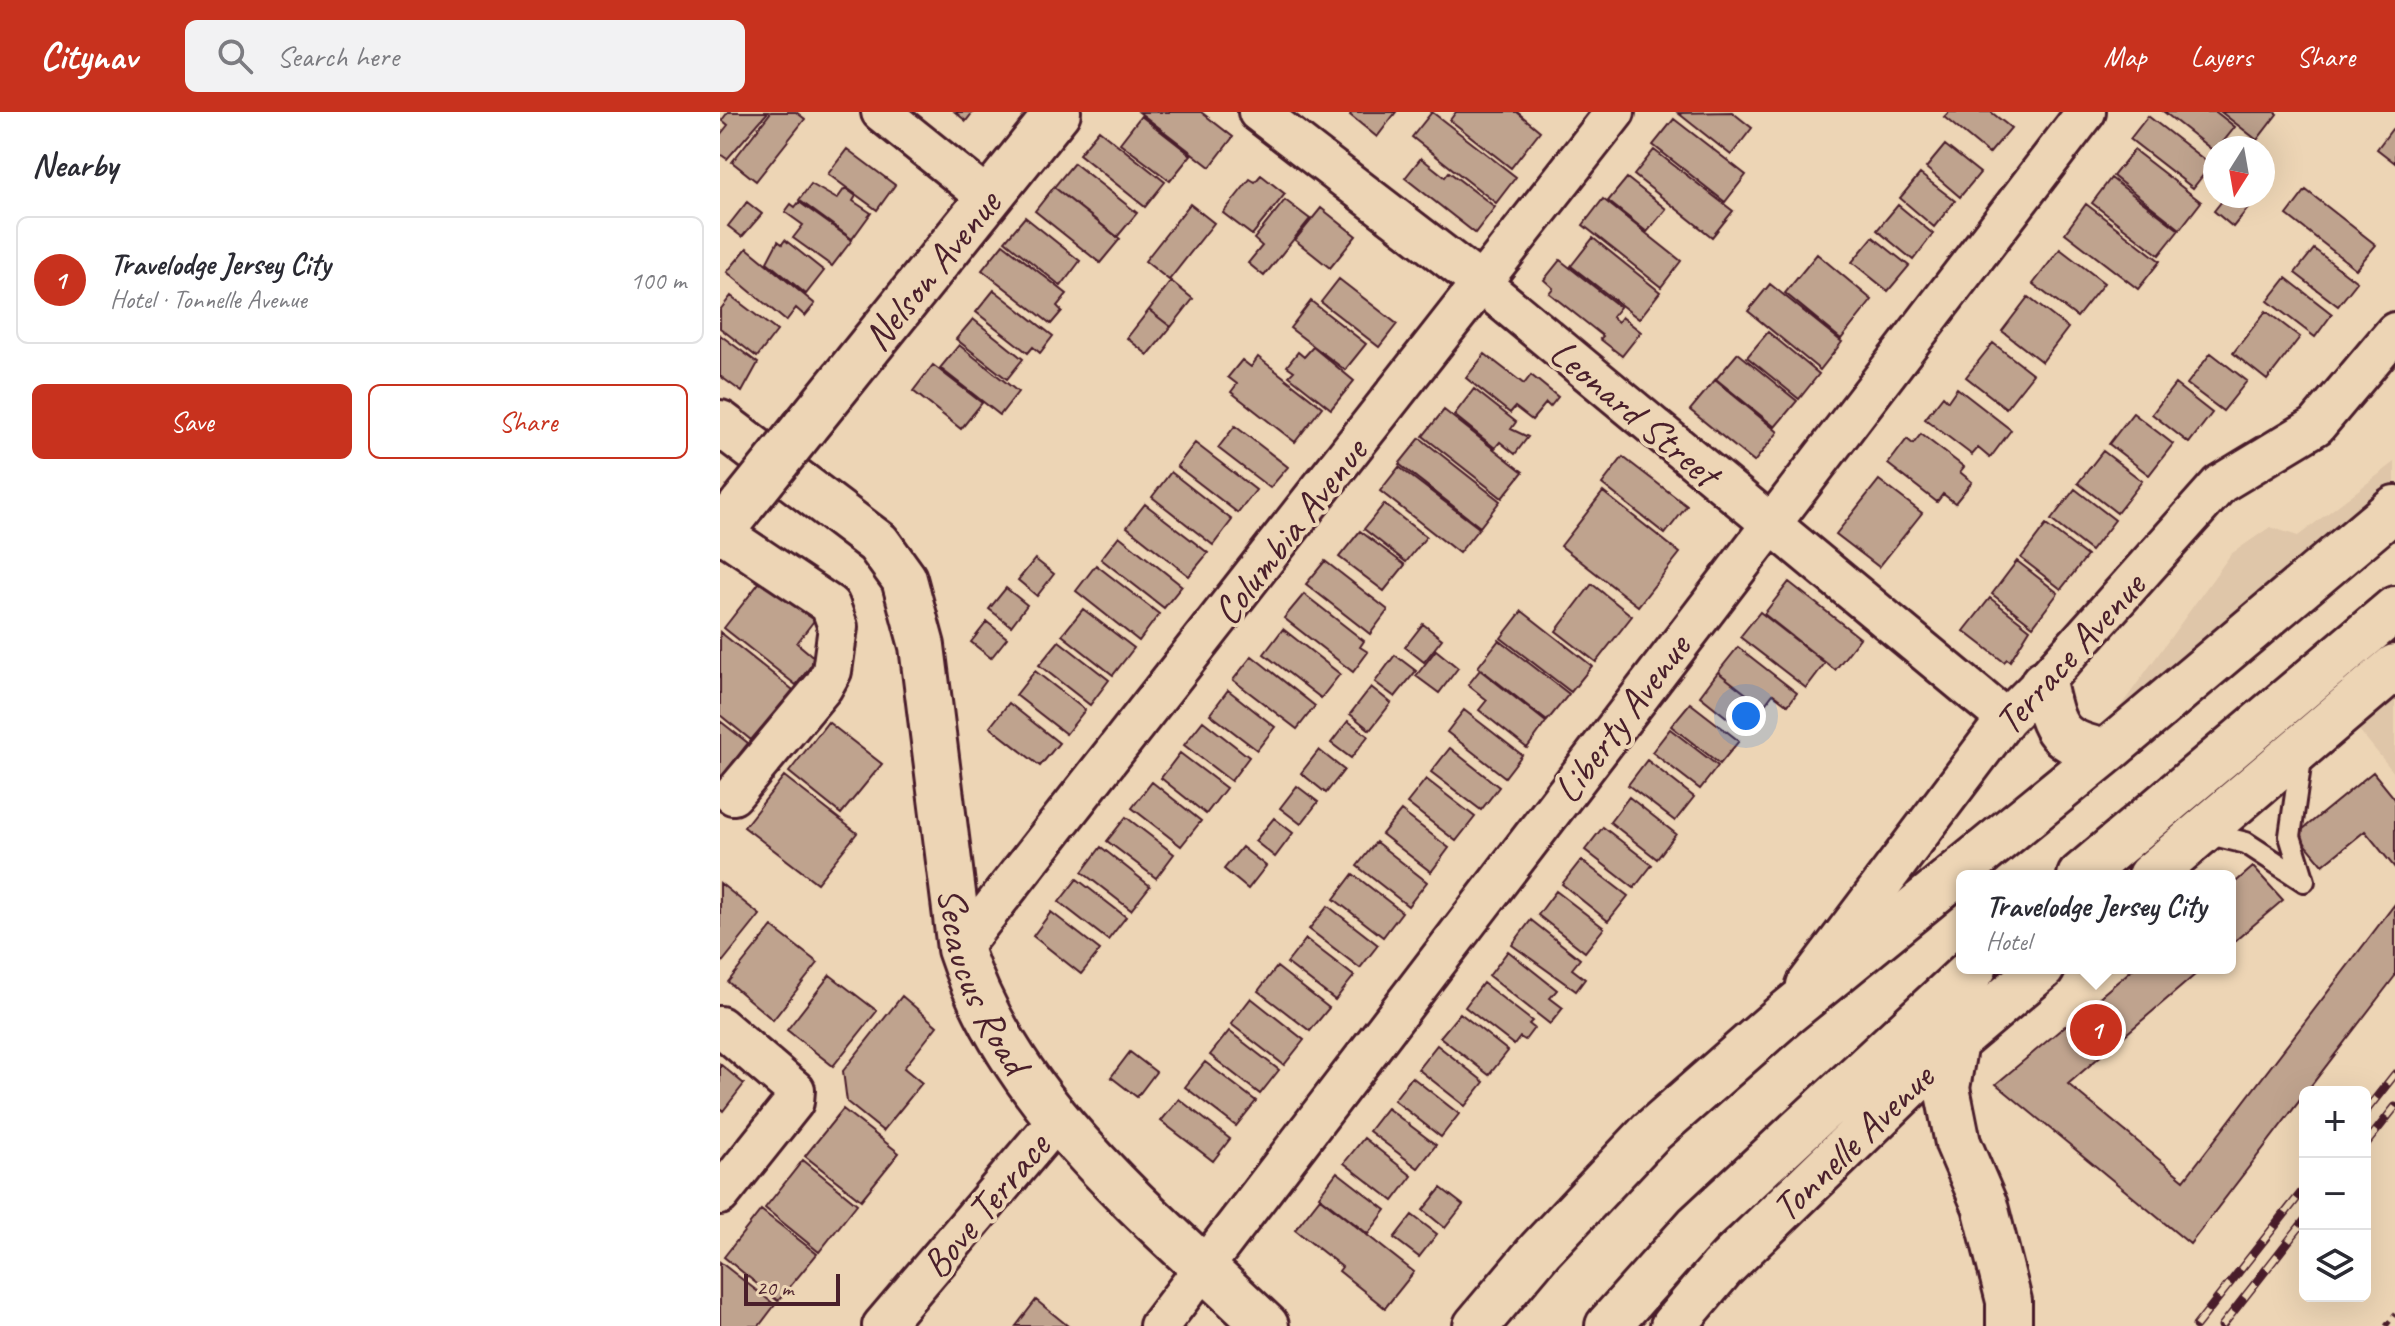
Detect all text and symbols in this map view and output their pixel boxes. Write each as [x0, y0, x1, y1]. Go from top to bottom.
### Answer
search box [185, 20, 745, 92]
text: Citynav [40, 33, 137, 80]
icon: search [213, 34, 257, 78]
text: Search here [277, 37, 399, 75]
text: Map [2104, 39, 2147, 74]
text: Layers [2191, 39, 2252, 74]
text: Share [2296, 39, 2355, 74]
north arrow [2203, 136, 2275, 208]
text: Nearby [32, 143, 118, 186]
street label: Nelson Avenue [852, 178, 1013, 361]
text: Travelodge Jersey City [110, 245, 330, 283]
text: 1 [54, 264, 66, 297]
text: 100 m [630, 264, 686, 297]
text: Hotel · Tonnelle Avenue [110, 283, 307, 316]
street label: Leonard Street [1540, 328, 1734, 502]
button: Save [32, 384, 352, 459]
button: Share [368, 384, 688, 459]
street label: Columbia Avenue [1201, 426, 1380, 635]
street label: Terrace Avenue [1984, 560, 2158, 745]
street label: Liberty Avenue [1542, 622, 1703, 813]
your location [1726, 696, 1766, 736]
popup [1956, 870, 2236, 974]
street label: Secaucus Road [927, 885, 1043, 1089]
text: Travelodge Jersey City [1986, 887, 2206, 925]
text: Hotel [1986, 925, 2031, 958]
pin: 1 [2070, 1000, 2122, 1060]
street label: Tonnelle Avenue [1761, 1051, 1946, 1232]
map controls [2299, 1086, 2371, 1302]
button: + [2299, 1086, 2371, 1158]
street label: Bove Terrace [911, 1121, 1063, 1288]
button: − [2299, 1158, 2371, 1230]
button: layers [2299, 1230, 2371, 1302]
scale bar [744, 1270, 840, 1306]
text: 20 m [756, 1274, 793, 1302]

